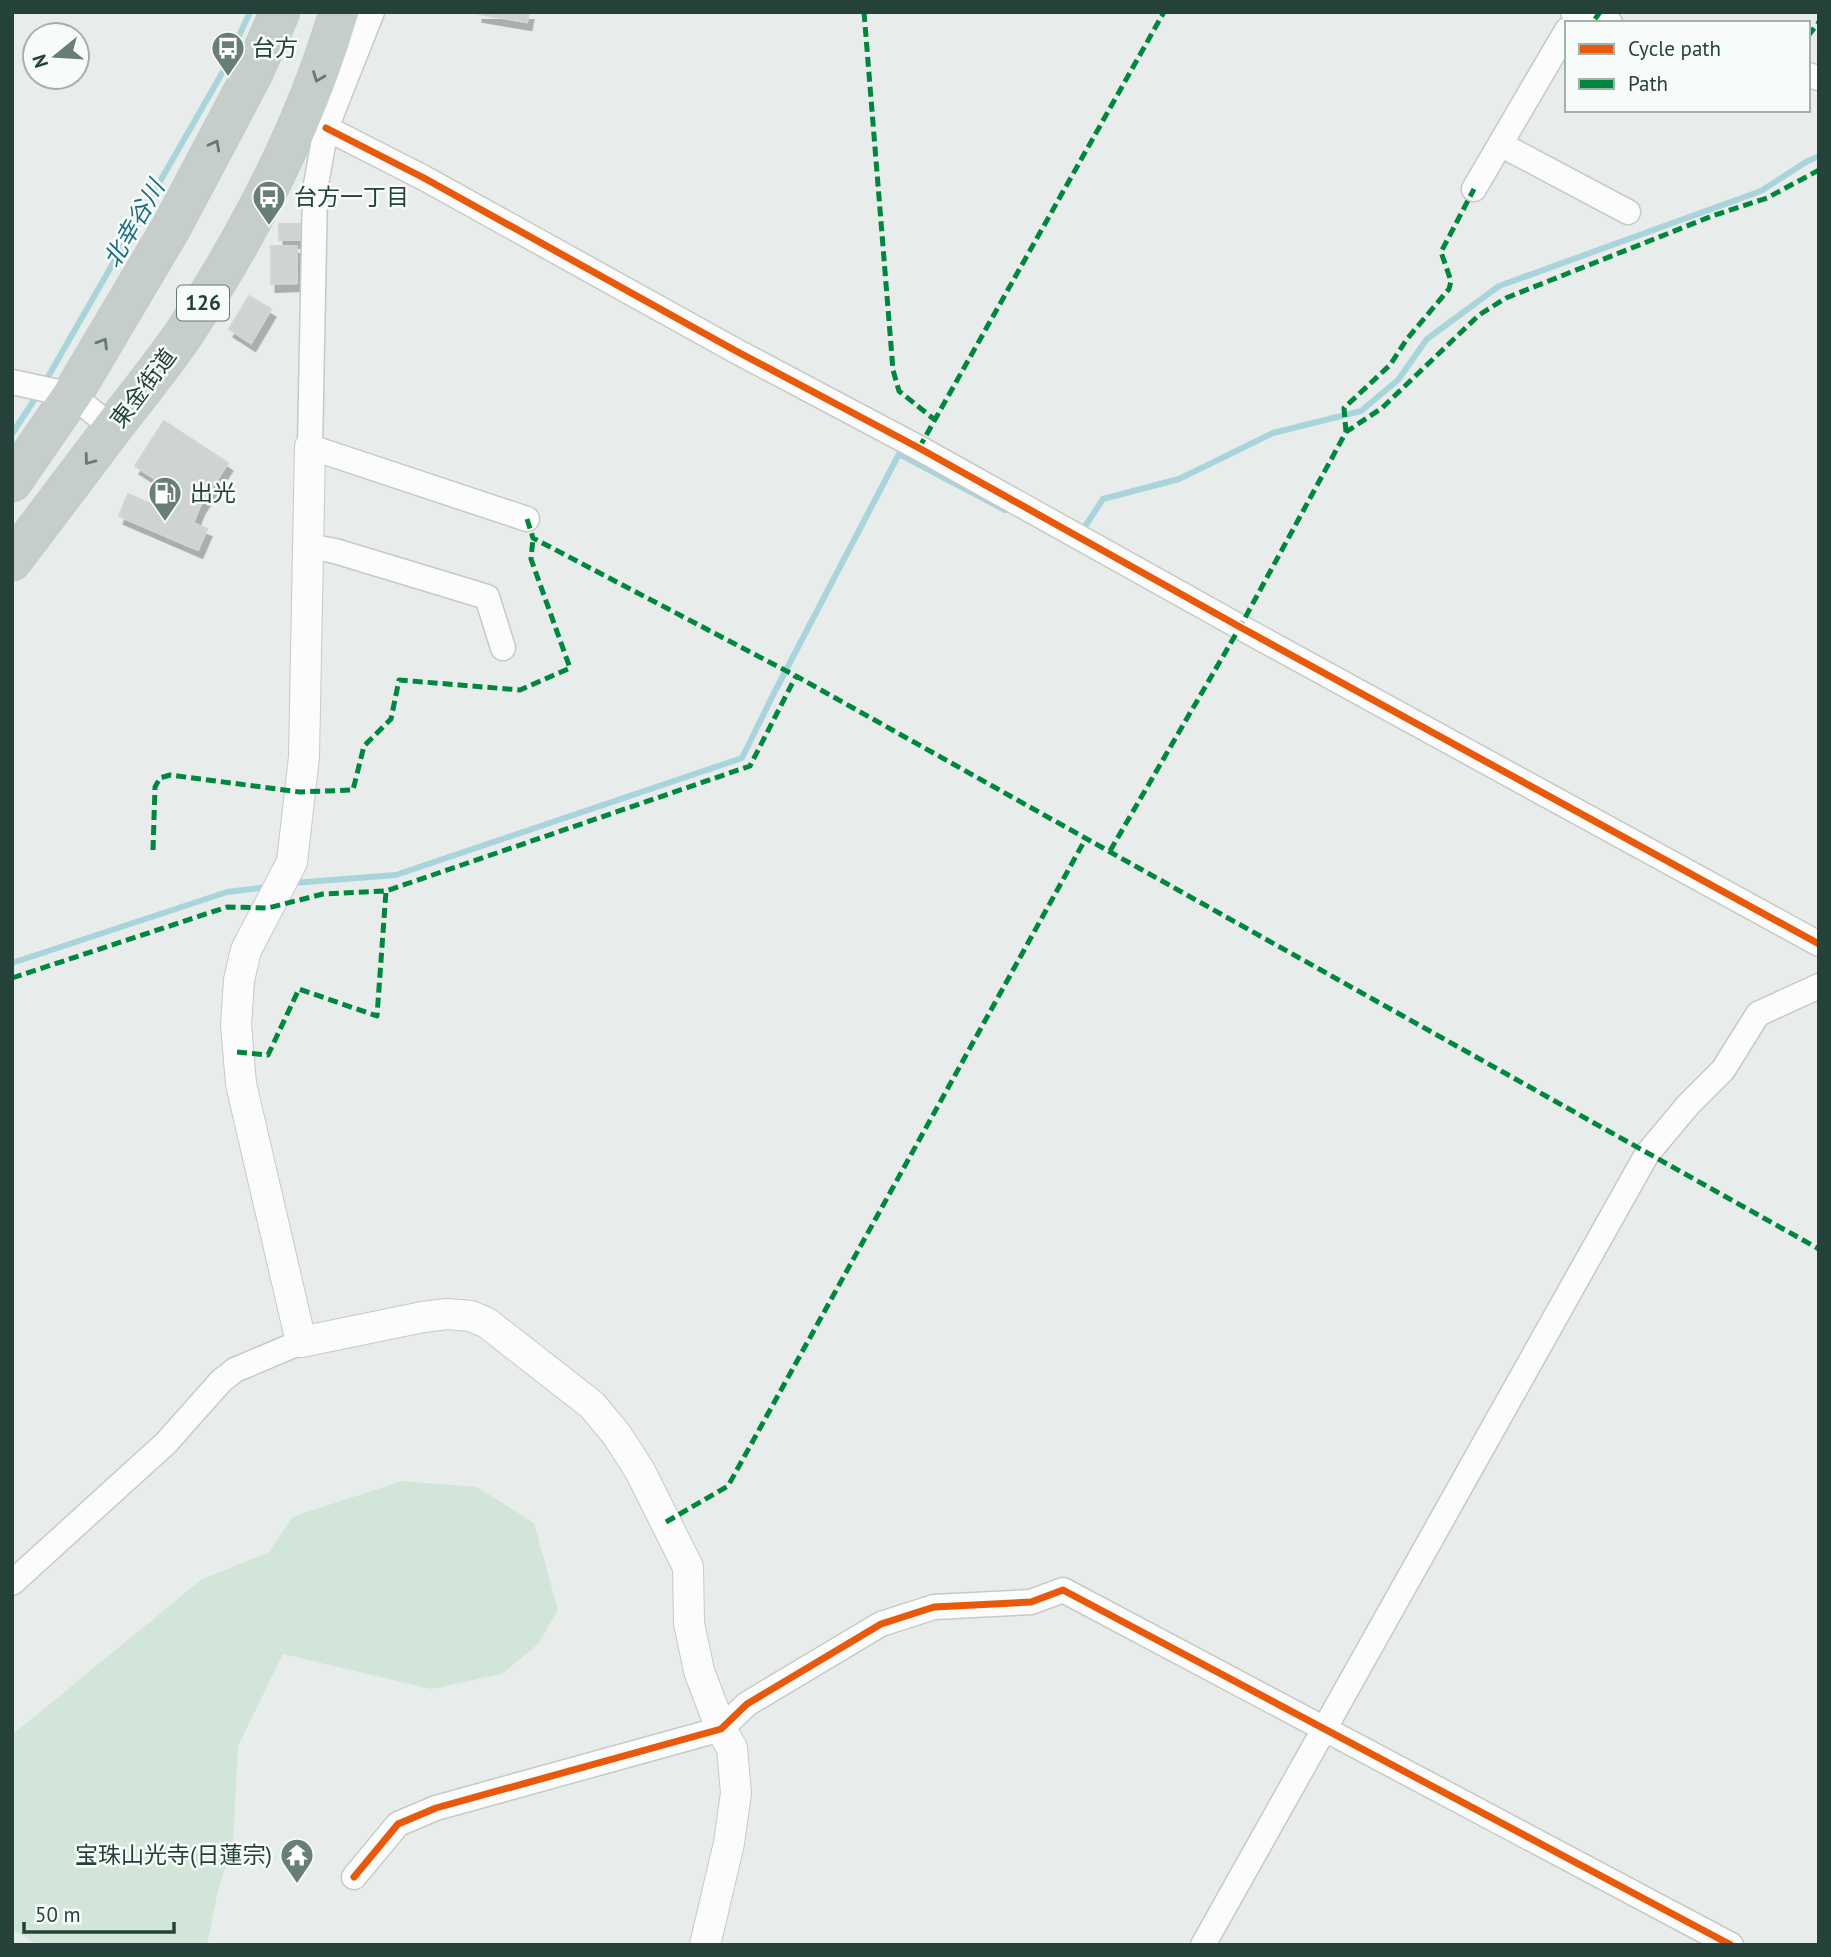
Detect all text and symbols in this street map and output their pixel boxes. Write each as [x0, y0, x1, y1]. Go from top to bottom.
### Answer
north arrow [21, 21, 91, 91]
legend [1565, 21, 1810, 112]
bus stop icon: 台方 [209, 29, 247, 78]
place label: 台方 [252, 33, 298, 62]
text: Cycle path [1628, 35, 1721, 62]
text: N [26, 52, 53, 71]
one-way arrow [312, 70, 326, 83]
text: Path [1628, 70, 1668, 97]
one-way arrow [207, 140, 220, 152]
water label: 北幸谷川 [96, 172, 172, 273]
bus stop icon: 台方一丁目 [250, 178, 288, 227]
place label: 台方一丁目 [294, 182, 409, 211]
road number: 126 [177, 286, 229, 320]
one-way arrow [95, 337, 108, 350]
street label: 東金街道 [103, 342, 182, 433]
one-way arrow [84, 452, 97, 464]
fuel station icon: 出光 [146, 474, 184, 523]
place label: 出光 [190, 478, 236, 507]
temple icon: 宝珠山光寺(日蓮宗) [278, 1836, 316, 1885]
place label: 宝珠山光寺(日蓮宗) [75, 1840, 272, 1869]
scale bar [24, 1890, 175, 1934]
text: 50 m [35, 1901, 81, 1928]

